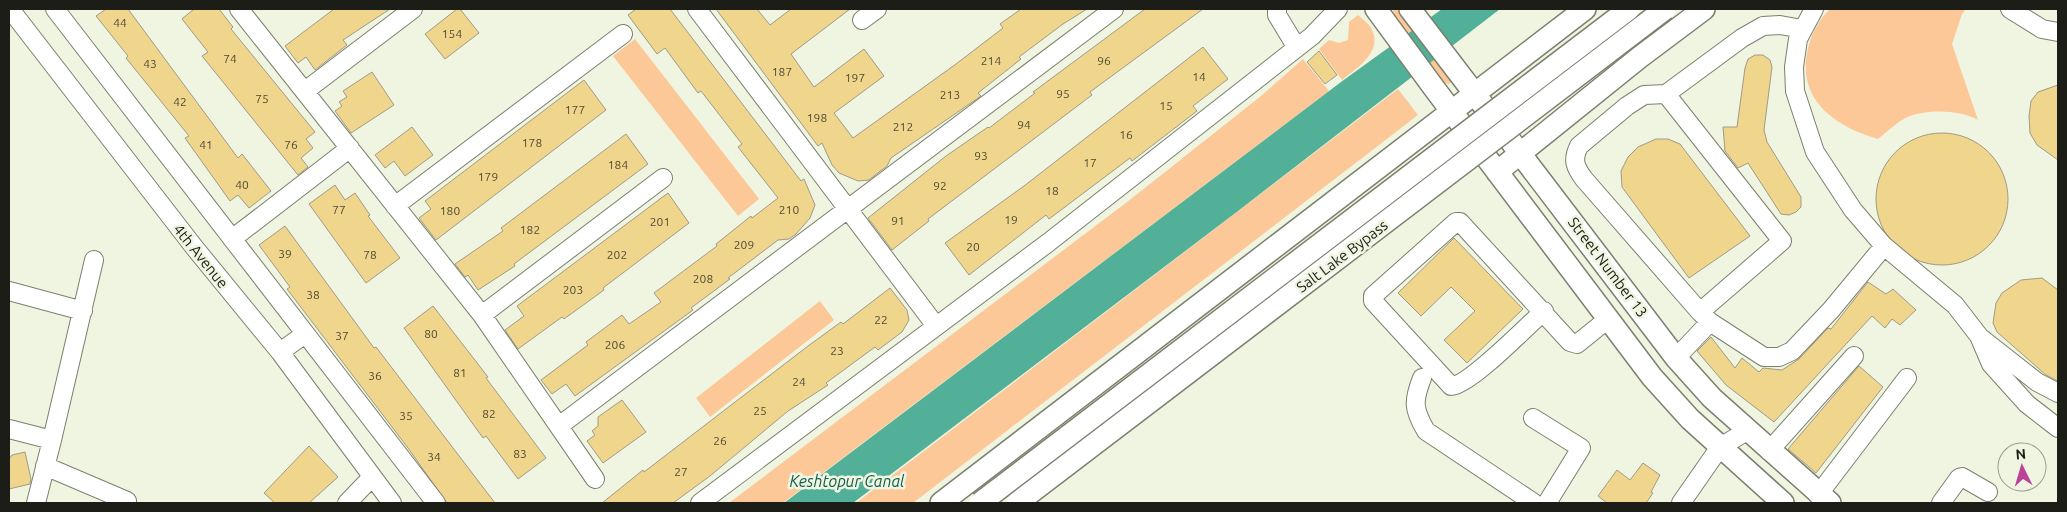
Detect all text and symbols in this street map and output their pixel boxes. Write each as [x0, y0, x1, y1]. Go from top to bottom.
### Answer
house number: 44 [113, 16, 127, 29]
house number: 154 [442, 27, 462, 40]
house number: 74 [223, 52, 237, 65]
house number: 214 [981, 54, 1001, 67]
house number: 96 [1097, 54, 1111, 67]
house number: 43 [143, 57, 157, 70]
house number: 187 [772, 65, 792, 78]
house number: 14 [1192, 70, 1206, 83]
house number: 197 [845, 71, 865, 84]
house number: 95 [1056, 87, 1070, 100]
house number: 213 [940, 88, 960, 101]
house number: 75 [255, 92, 269, 105]
house number: 42 [173, 95, 187, 108]
house number: 15 [1159, 99, 1173, 112]
house number: 177 [565, 103, 585, 116]
house number: 198 [807, 111, 827, 124]
house number: 94 [1017, 118, 1031, 131]
house number: 212 [893, 120, 913, 133]
house number: 16 [1119, 128, 1133, 141]
house number: 178 [522, 136, 542, 149]
house number: 41 [199, 138, 213, 151]
house number: 76 [284, 138, 298, 151]
house number: 93 [974, 149, 988, 162]
house number: 17 [1083, 156, 1097, 169]
house number: 184 [608, 158, 628, 171]
house number: 179 [478, 170, 498, 183]
house number: 40 [235, 178, 249, 191]
house number: 92 [933, 179, 947, 192]
house number: 18 [1045, 184, 1059, 197]
house number: 77 [332, 203, 346, 216]
house number: 210 [779, 203, 799, 216]
house number: 180 [440, 204, 460, 217]
house number: 19 [1004, 213, 1018, 226]
house number: 91 [891, 214, 905, 227]
street label: Street Number 13 [1565, 214, 1651, 320]
house number: 201 [650, 215, 670, 228]
street label: Salt Lake Bypass [1293, 216, 1391, 296]
street label: 4th Avenue [170, 221, 232, 291]
house number: 182 [520, 223, 540, 236]
house number: 209 [734, 238, 754, 251]
house number: 20 [966, 240, 980, 253]
house number: 39 [278, 247, 292, 260]
house number: 78 [363, 248, 377, 261]
house number: 202 [607, 248, 627, 261]
house number: 208 [693, 272, 713, 285]
house number: 203 [563, 283, 583, 296]
house number: 38 [306, 288, 320, 301]
house number: 22 [874, 313, 888, 326]
house number: 80 [424, 327, 438, 340]
house number: 37 [335, 329, 349, 342]
house number: 206 [605, 338, 625, 351]
house number: 23 [830, 344, 844, 357]
house number: 81 [453, 366, 467, 379]
house number: 36 [368, 369, 382, 382]
house number: 24 [792, 375, 806, 388]
house number: 25 [753, 404, 767, 417]
house number: 82 [482, 407, 496, 420]
house number: 35 [399, 409, 413, 422]
house number: 26 [713, 434, 727, 447]
north arrow [1997, 442, 2047, 492]
text: N [2015, 446, 2027, 462]
house number: 83 [513, 447, 527, 460]
house number: 34 [427, 450, 441, 463]
house number: 27 [674, 465, 688, 478]
water label: Keshtopur Canal [789, 472, 905, 490]

